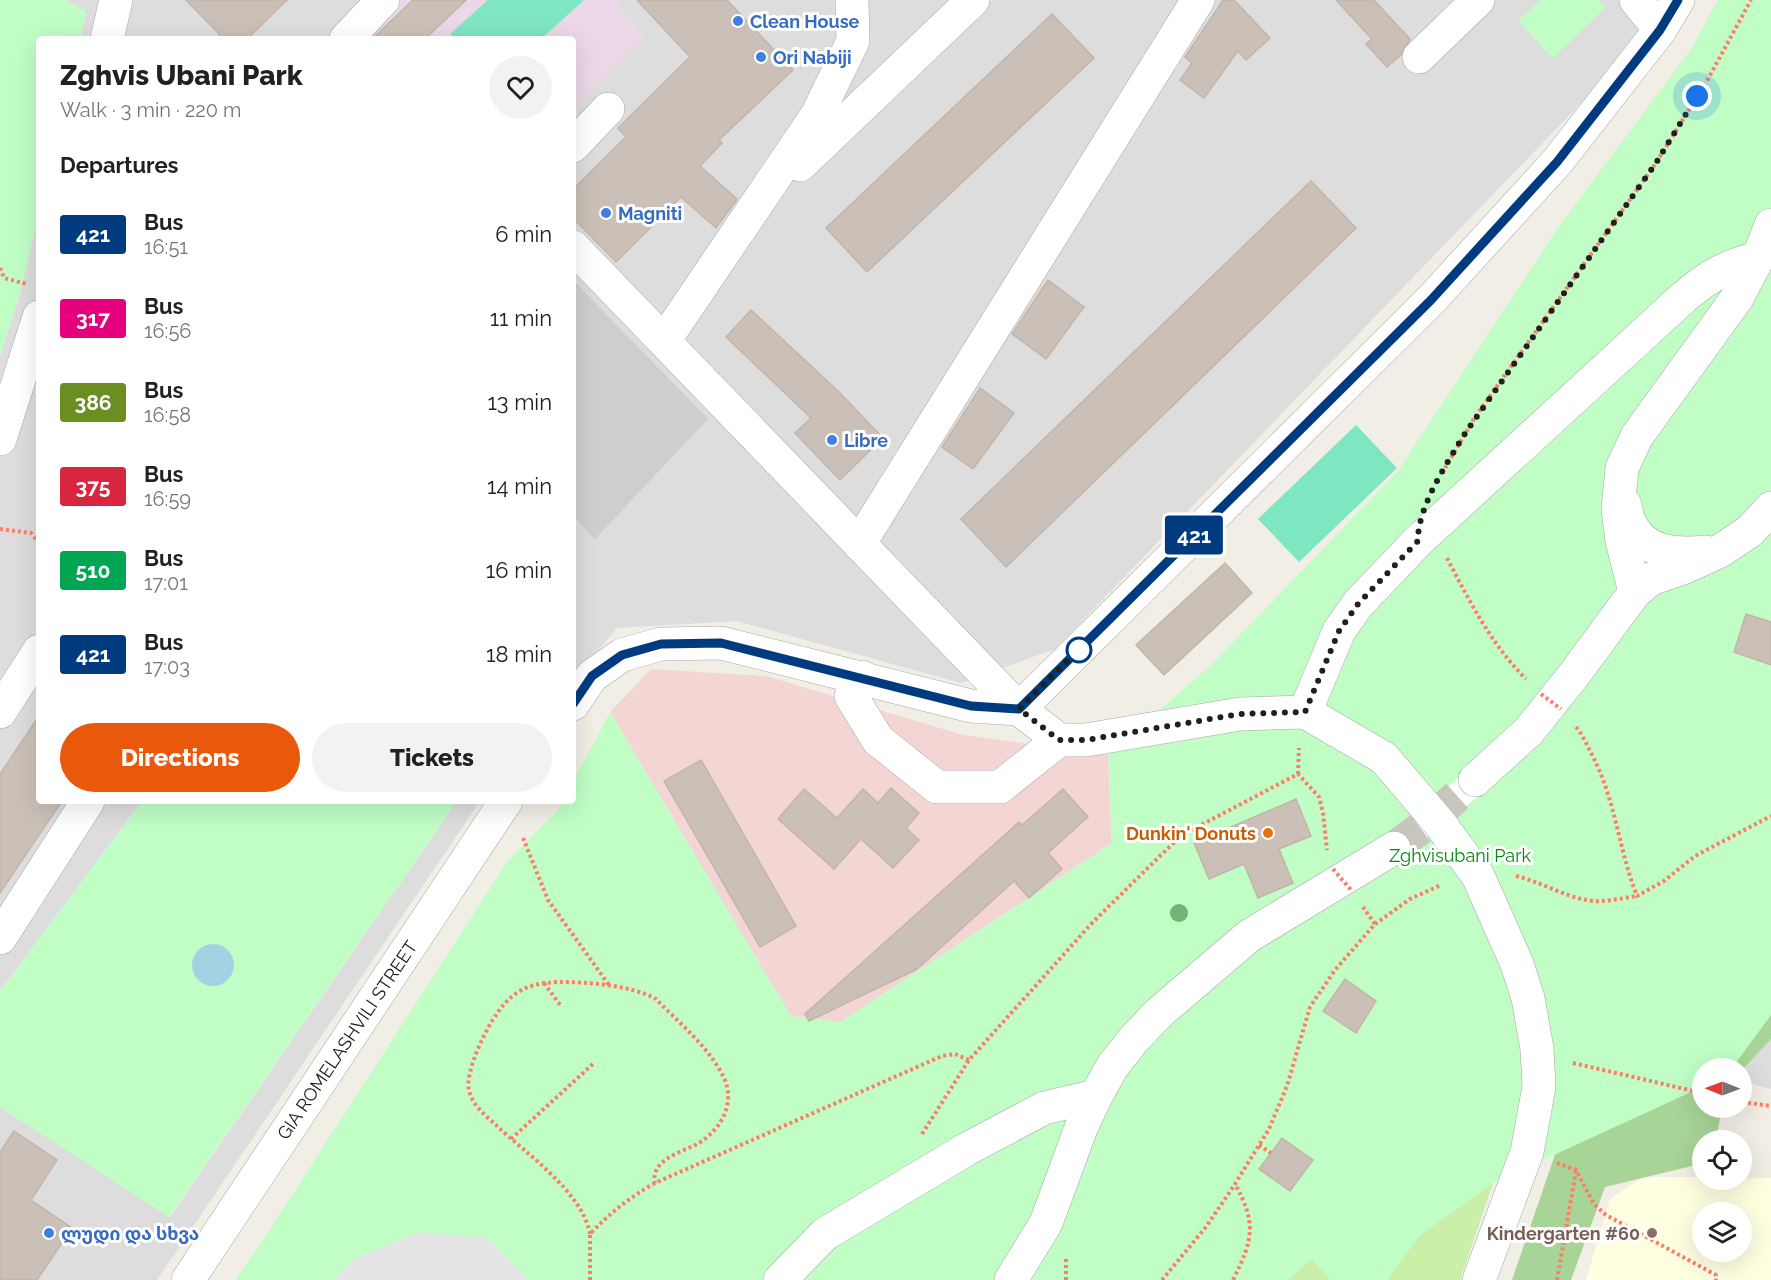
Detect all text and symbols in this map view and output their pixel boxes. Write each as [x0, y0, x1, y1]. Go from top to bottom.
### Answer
place label: Clean House [750, 11, 860, 32]
marker: Clean House [731, 14, 745, 28]
place label: Ori Nabiji [773, 47, 852, 68]
marker: Ori Nabiji [754, 50, 768, 64]
button: heart [489, 56, 552, 119]
text: Zghvis Ubani Park [60, 59, 303, 92]
your location [1682, 81, 1712, 111]
text: Walk · 3 min · 220 m [60, 98, 242, 122]
text: Departures [60, 152, 178, 178]
place label: Magniti [618, 203, 682, 224]
marker: Magniti [599, 206, 613, 220]
text: Bus [144, 209, 183, 235]
text: 6 min [495, 221, 552, 247]
text: 421 [76, 222, 110, 247]
text: 16:51 [144, 235, 188, 259]
text: Bus [144, 293, 183, 319]
text: 11 min [490, 305, 552, 331]
text: 317 [76, 306, 110, 331]
text: 16:56 [144, 319, 191, 343]
text: Bus [144, 377, 183, 403]
text: 13 min [487, 389, 552, 415]
text: 386 [74, 390, 112, 415]
text: 16:58 [144, 403, 191, 427]
place label: Libre [844, 430, 888, 451]
marker: Libre [825, 433, 839, 447]
text: Bus [144, 461, 183, 487]
text: 14 min [487, 473, 552, 499]
text: 375 [76, 474, 110, 499]
text: 16:59 [144, 487, 191, 511]
line badge: 421 [1160, 516, 1228, 554]
text: 421 [1177, 523, 1211, 548]
text: Bus [144, 545, 183, 571]
text: 16 min [486, 557, 552, 583]
text: 510 [76, 558, 110, 583]
text: 17:01 [144, 571, 188, 595]
text: Bus [144, 629, 183, 655]
unlabelled marker [1066, 637, 1092, 663]
text: 18 min [486, 641, 552, 667]
text: 421 [76, 642, 110, 667]
text: 17:03 [144, 655, 190, 679]
button: Directions [60, 723, 300, 792]
button: Tickets [312, 723, 552, 792]
place label: Dunkin' Donuts [1126, 823, 1256, 844]
marker: Dunkin' Donuts [1261, 826, 1275, 840]
park label: Zghvisubani Park [1389, 845, 1531, 866]
street label: GIA ROMELASHVILI STREET [273, 937, 421, 1143]
north arrow [1692, 1058, 1752, 1118]
map controls [1692, 1058, 1752, 1262]
button: locate [1692, 1130, 1752, 1190]
button: layers [1692, 1202, 1752, 1262]
place label: ლუდი და სხვა [61, 1223, 199, 1245]
place label: Kindergarten #60 [1487, 1223, 1640, 1244]
marker: ლუდი და სხვა [42, 1226, 56, 1240]
marker: Kindergarten #60 [1645, 1226, 1659, 1240]

